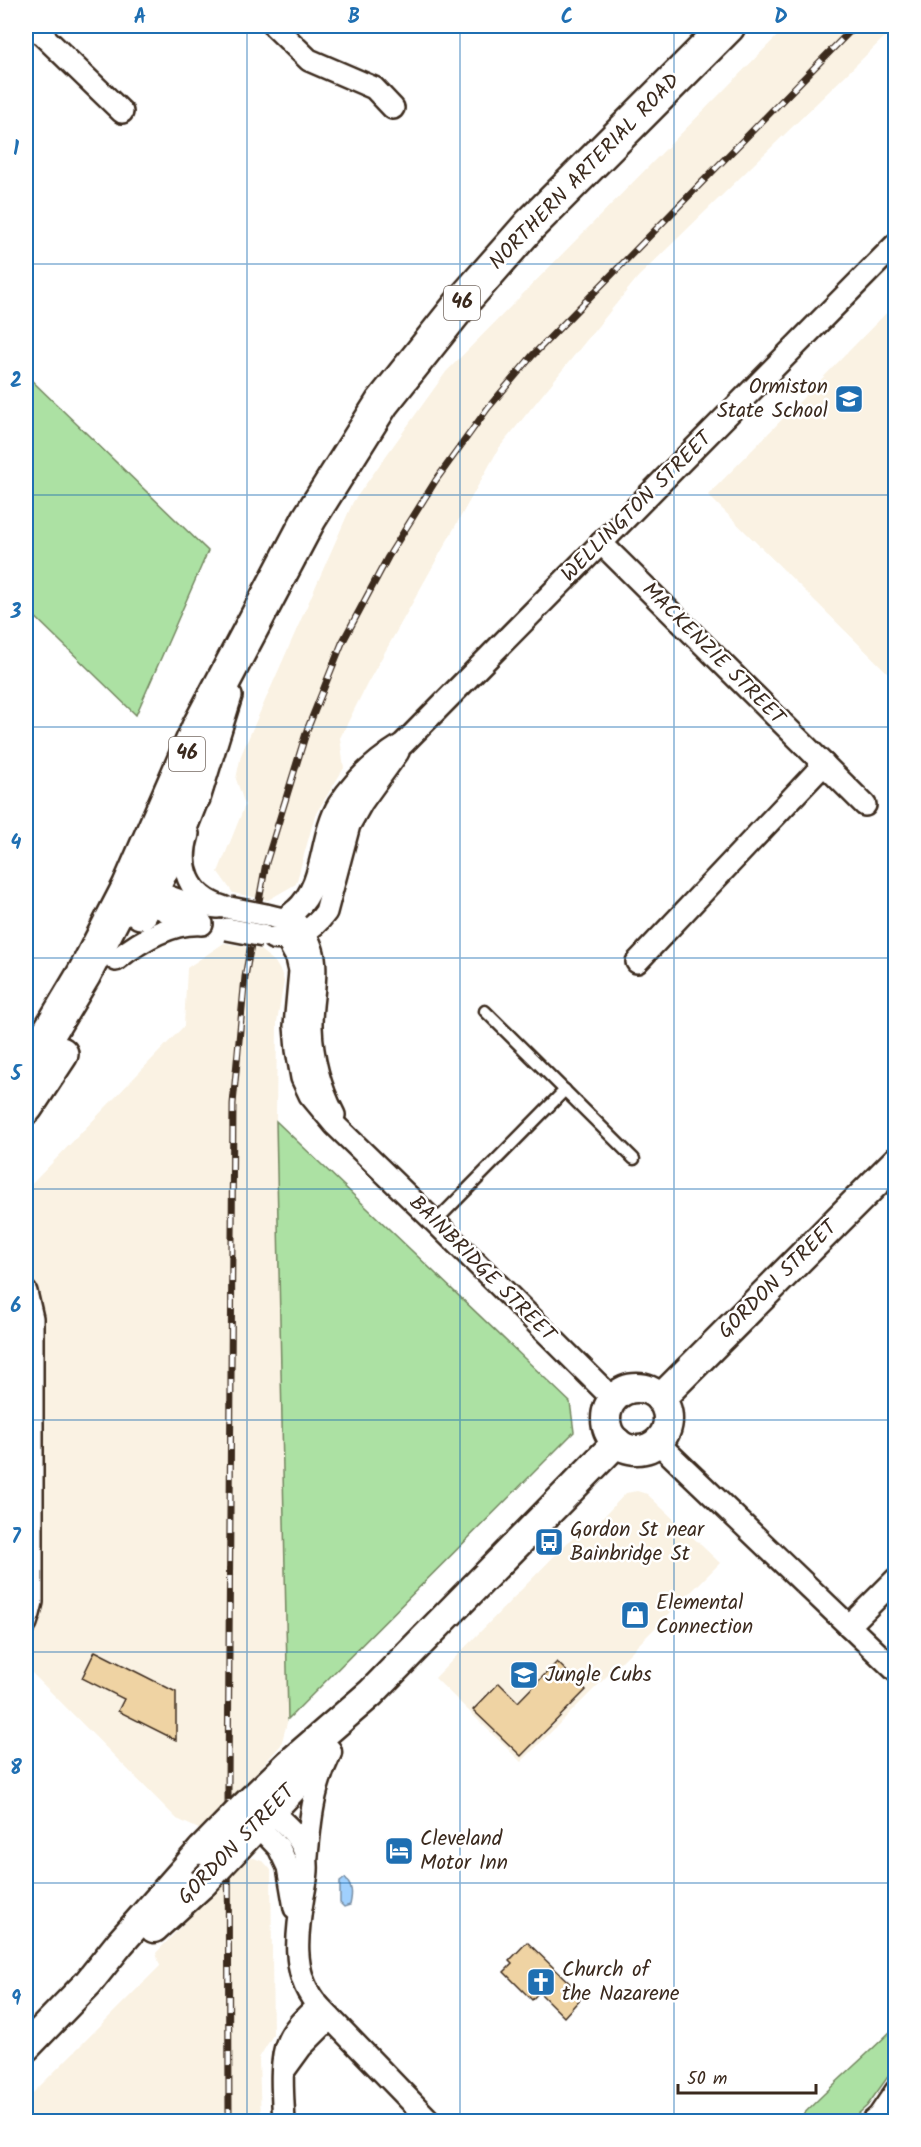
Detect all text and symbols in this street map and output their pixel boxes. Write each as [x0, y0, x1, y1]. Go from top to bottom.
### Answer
text: A [134, 2, 146, 34]
text: B [348, 2, 360, 34]
text: C [561, 2, 573, 34]
text: D [774, 2, 788, 34]
street label: NORTHERN ARTERIAL ROAD [482, 66, 688, 278]
text: 1 [13, 134, 19, 166]
road number: 46 [444, 286, 480, 320]
text: 2 [10, 366, 22, 398]
place label: Ormiston State School [717, 371, 828, 428]
school or university icon: Ormiston State School [833, 383, 865, 415]
street label: WELLINGTON STREET [554, 423, 721, 590]
street label: MACKENZIE STREET [634, 575, 794, 735]
text: 3 [10, 597, 22, 629]
road number: 46 [169, 737, 205, 771]
text: 4 [11, 828, 22, 860]
text: 5 [10, 1059, 23, 1091]
street label: BAINBRIDGE STREET [401, 1188, 564, 1351]
street label: GORDON STREET [711, 1211, 847, 1347]
text: 6 [11, 1291, 22, 1323]
place label: Gordon St near Bainbridge St [570, 1514, 705, 1571]
text: 7 [11, 1522, 21, 1554]
bus stop icon: Gordon St near Bainbridge St [533, 1526, 565, 1558]
place label: Elemental Connection [656, 1587, 753, 1644]
shop icon: Elemental Connection [619, 1599, 651, 1631]
school or university icon: Jungle Cubs [508, 1659, 540, 1691]
place label: Jungle Cubs [545, 1659, 652, 1692]
text: 8 [10, 1753, 22, 1785]
street label: GORDON STREET [170, 1776, 305, 1913]
place label: Cleveland Motor Inn [420, 1823, 508, 1880]
hotel icon: Cleveland Motor Inn [383, 1835, 415, 1867]
place label: Church of the Nazarene [562, 1954, 680, 2011]
church icon: Church of the Nazarene [525, 1966, 557, 1998]
text: 9 [11, 1984, 21, 2016]
scale bar [678, 2057, 816, 2095]
text: 50 m [687, 2065, 727, 2094]

